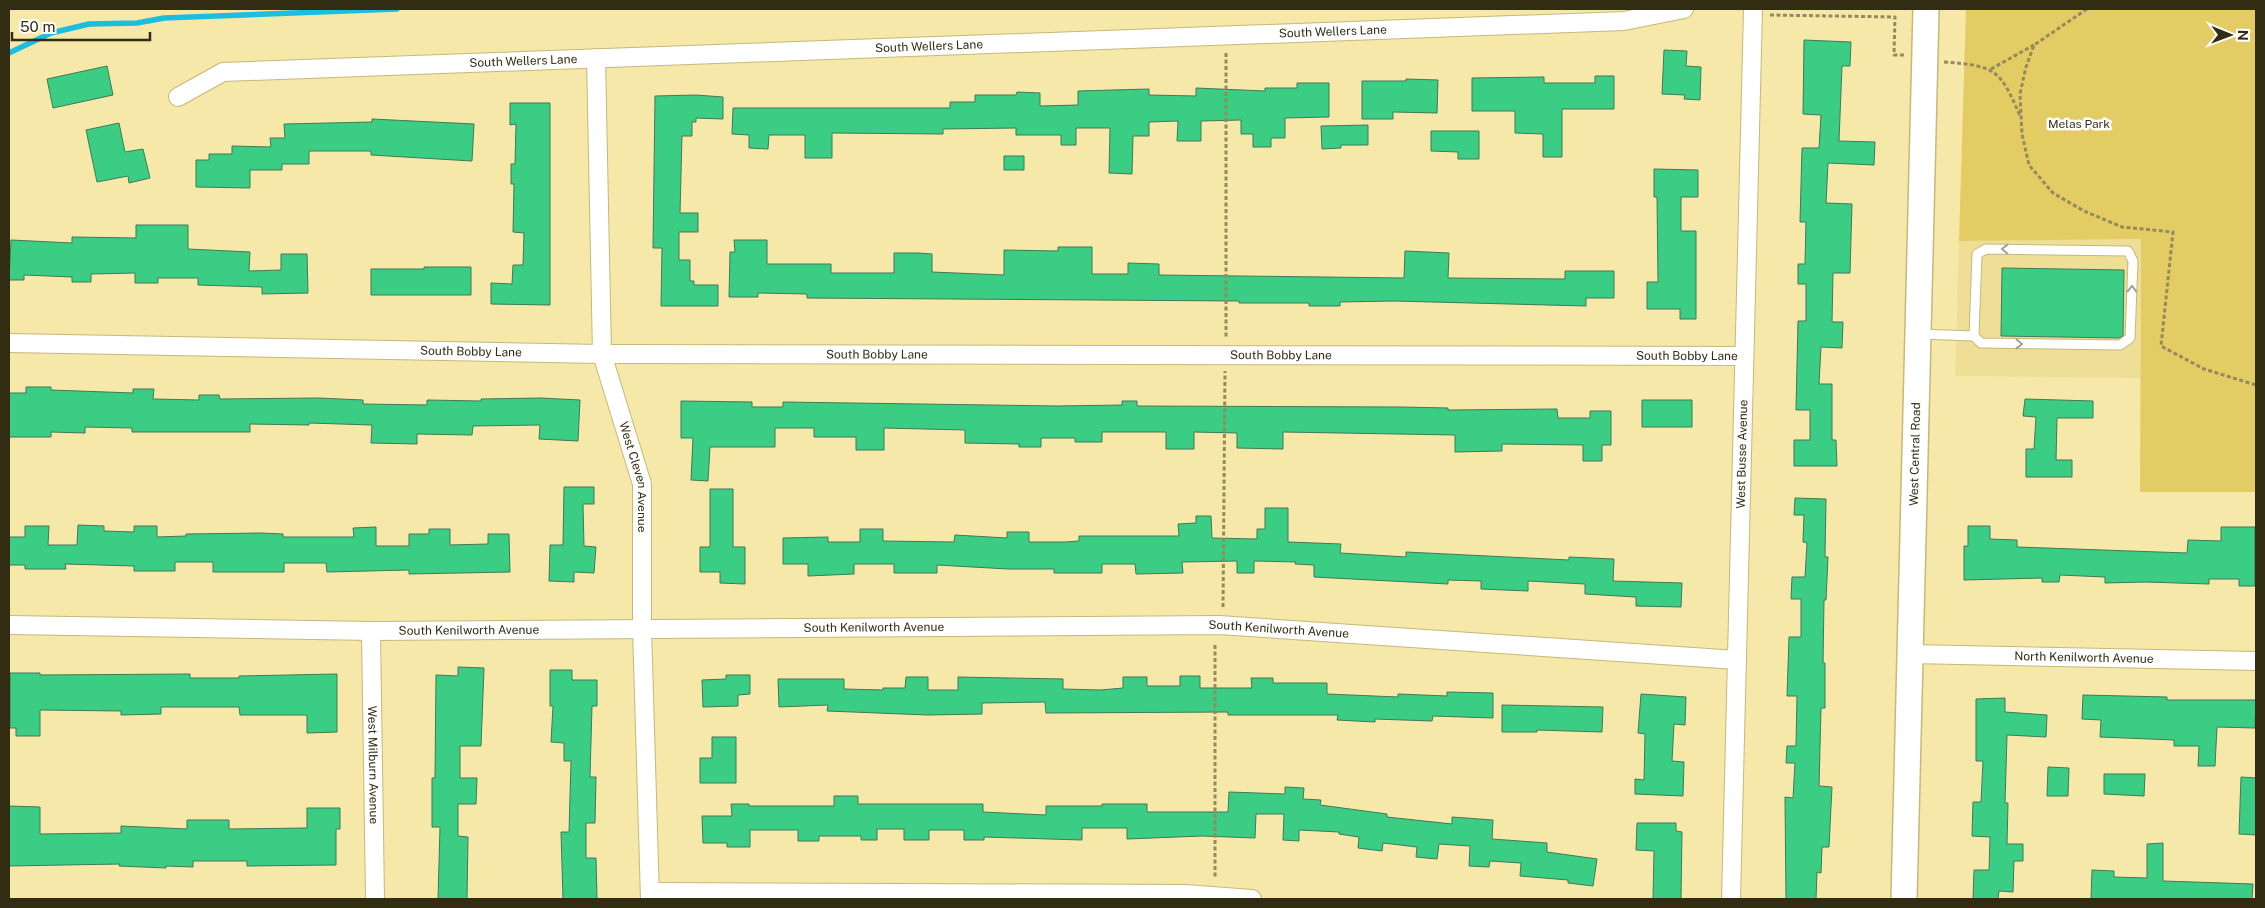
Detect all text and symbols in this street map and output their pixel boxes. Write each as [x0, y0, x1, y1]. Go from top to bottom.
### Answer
scale bar [12, 10, 150, 42]
north arrow [2205, 10, 2255, 60]
text: 50 m [20, 18, 55, 35]
street label: South Wellers Lane [1279, 23, 1387, 41]
text: N [2235, 30, 2251, 41]
street label: South Wellers Lane [875, 37, 984, 55]
street label: South Wellers Lane [469, 52, 578, 70]
park label: Melas Park [2048, 117, 2110, 131]
one-way arrow [2001, 244, 2008, 254]
one-way arrow [2127, 284, 2137, 292]
one-way arrow [2016, 339, 2023, 349]
street label: South Bobby Lane [420, 344, 522, 360]
street label: South Bobby Lane [826, 347, 928, 362]
street label: South Bobby Lane [1230, 348, 1332, 362]
street label: South Bobby Lane [1636, 349, 1738, 363]
street label: West Busse Avenue [1734, 399, 1750, 509]
street label: West Central Road [1907, 402, 1923, 506]
street label: West Cleven Avenue [616, 420, 649, 533]
street label: South Kenilworth Avenue [1209, 618, 1350, 641]
street label: South Kenilworth Avenue [804, 620, 945, 635]
street label: South Kenilworth Avenue [399, 623, 540, 638]
street label: North Kenilworth Avenue [2014, 649, 2154, 666]
street label: West Milburn Avenue [365, 706, 381, 825]

